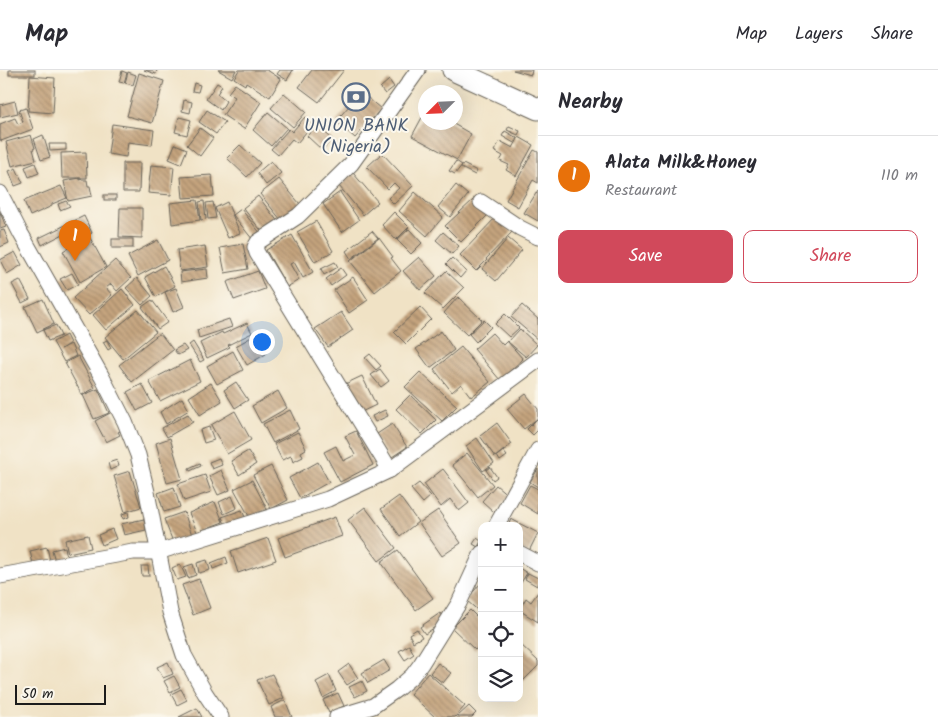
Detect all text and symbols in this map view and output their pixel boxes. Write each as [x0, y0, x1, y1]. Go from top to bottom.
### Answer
text: Map [25, 15, 68, 54]
text: Map [736, 20, 767, 49]
text: Layers [795, 20, 843, 49]
text: Share [871, 20, 913, 49]
bank icon: UNION BANK (Nigeria) [341, 82, 371, 112]
north arrow [418, 85, 463, 130]
text: Nearby [558, 86, 623, 119]
place label: UNION BANK (Nigeria) [304, 112, 408, 162]
text: Alata Milk&Honey [605, 148, 757, 178]
text: 1 [572, 163, 576, 188]
text: 110 m [881, 163, 918, 188]
text: Restaurant [605, 178, 677, 203]
pin: 1 [59, 220, 91, 261]
button: Save [558, 230, 733, 283]
button: Share [743, 230, 918, 283]
your location [249, 329, 275, 355]
map controls [478, 522, 523, 702]
button: + [478, 522, 523, 567]
button: − [478, 567, 523, 612]
button: locate [478, 612, 523, 657]
button: layers [478, 657, 523, 702]
scale bar [15, 682, 106, 705]
text: 50 m [22, 683, 53, 705]

